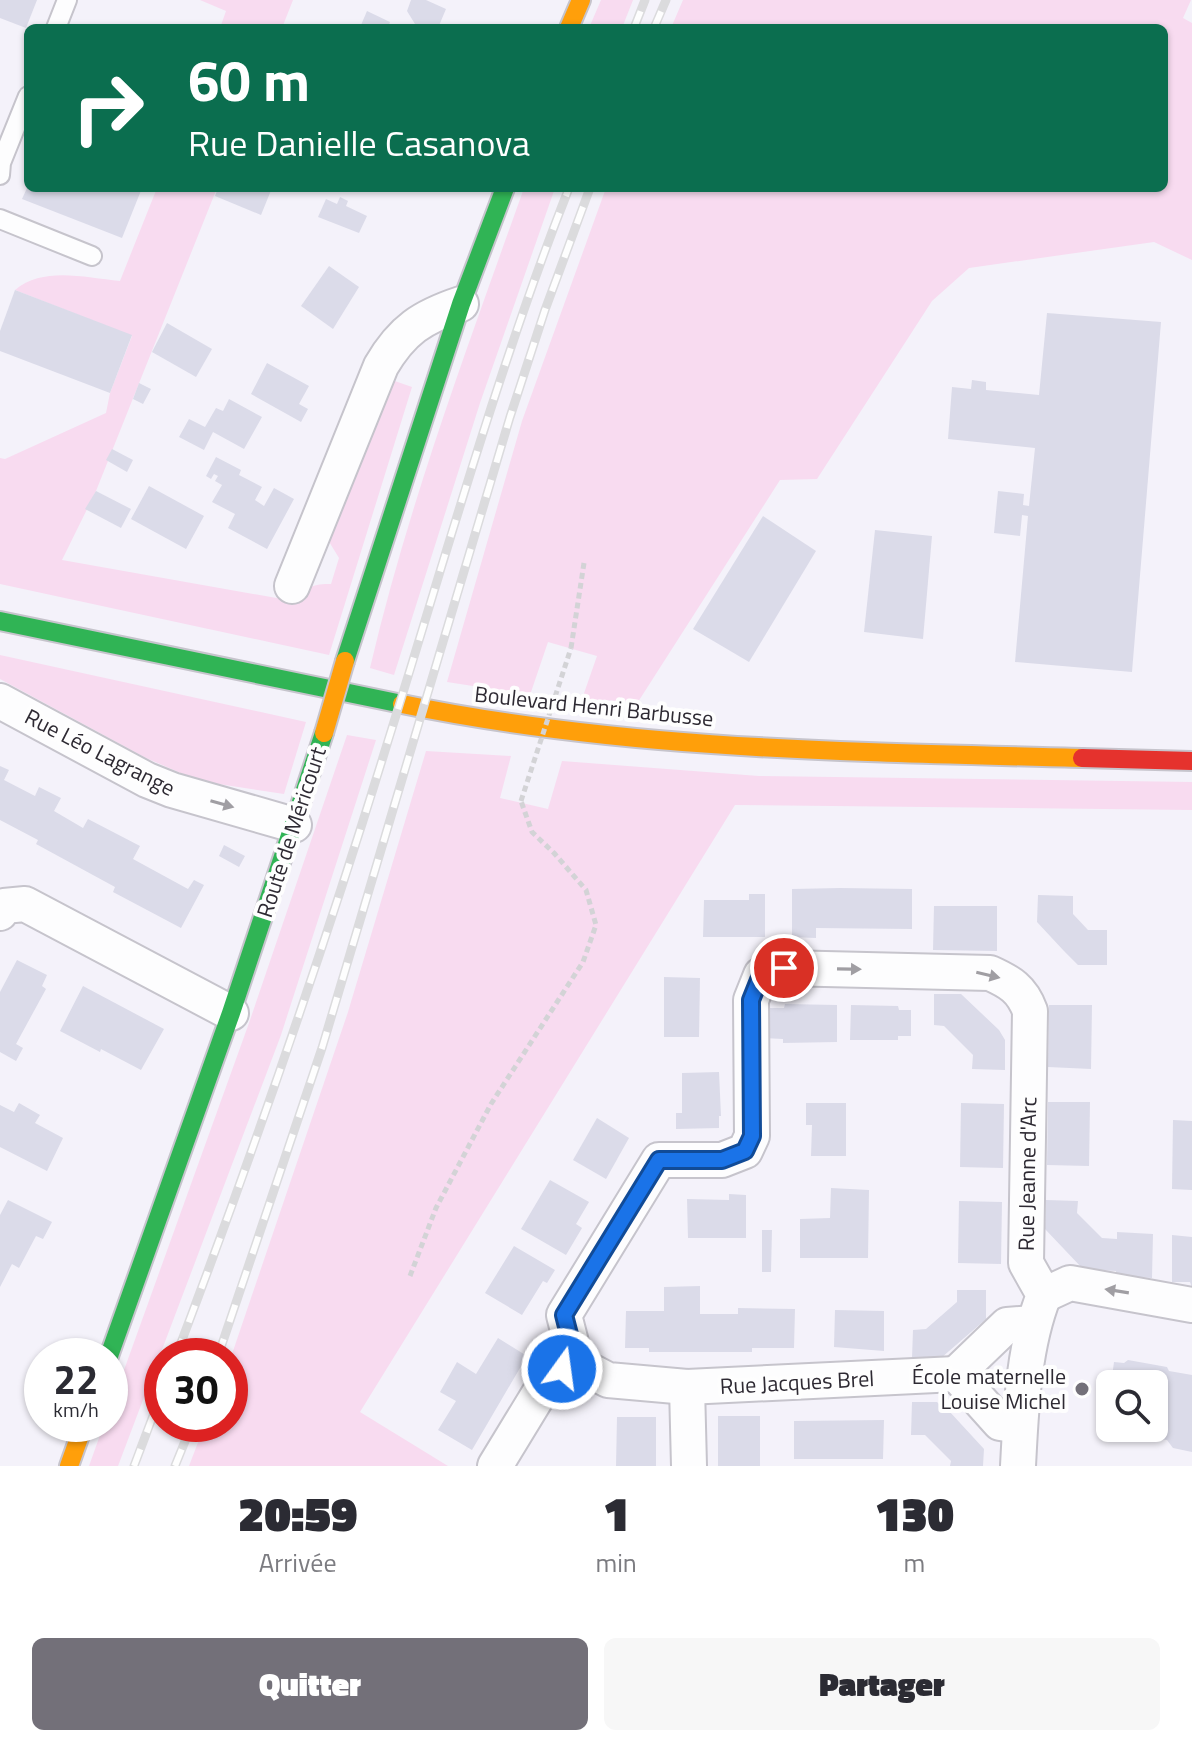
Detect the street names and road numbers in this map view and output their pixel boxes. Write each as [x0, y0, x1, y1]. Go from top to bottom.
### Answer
street label: Boulevard Henri Barbusse [473, 677, 715, 735]
street label: Rue Léo Lagrange [19, 699, 181, 805]
street label: Route de Méricourt [247, 742, 335, 922]
street label: Rue Jeanne d'Arc [1009, 1096, 1045, 1252]
street label: Rue Jacques Brel [719, 1361, 875, 1403]

